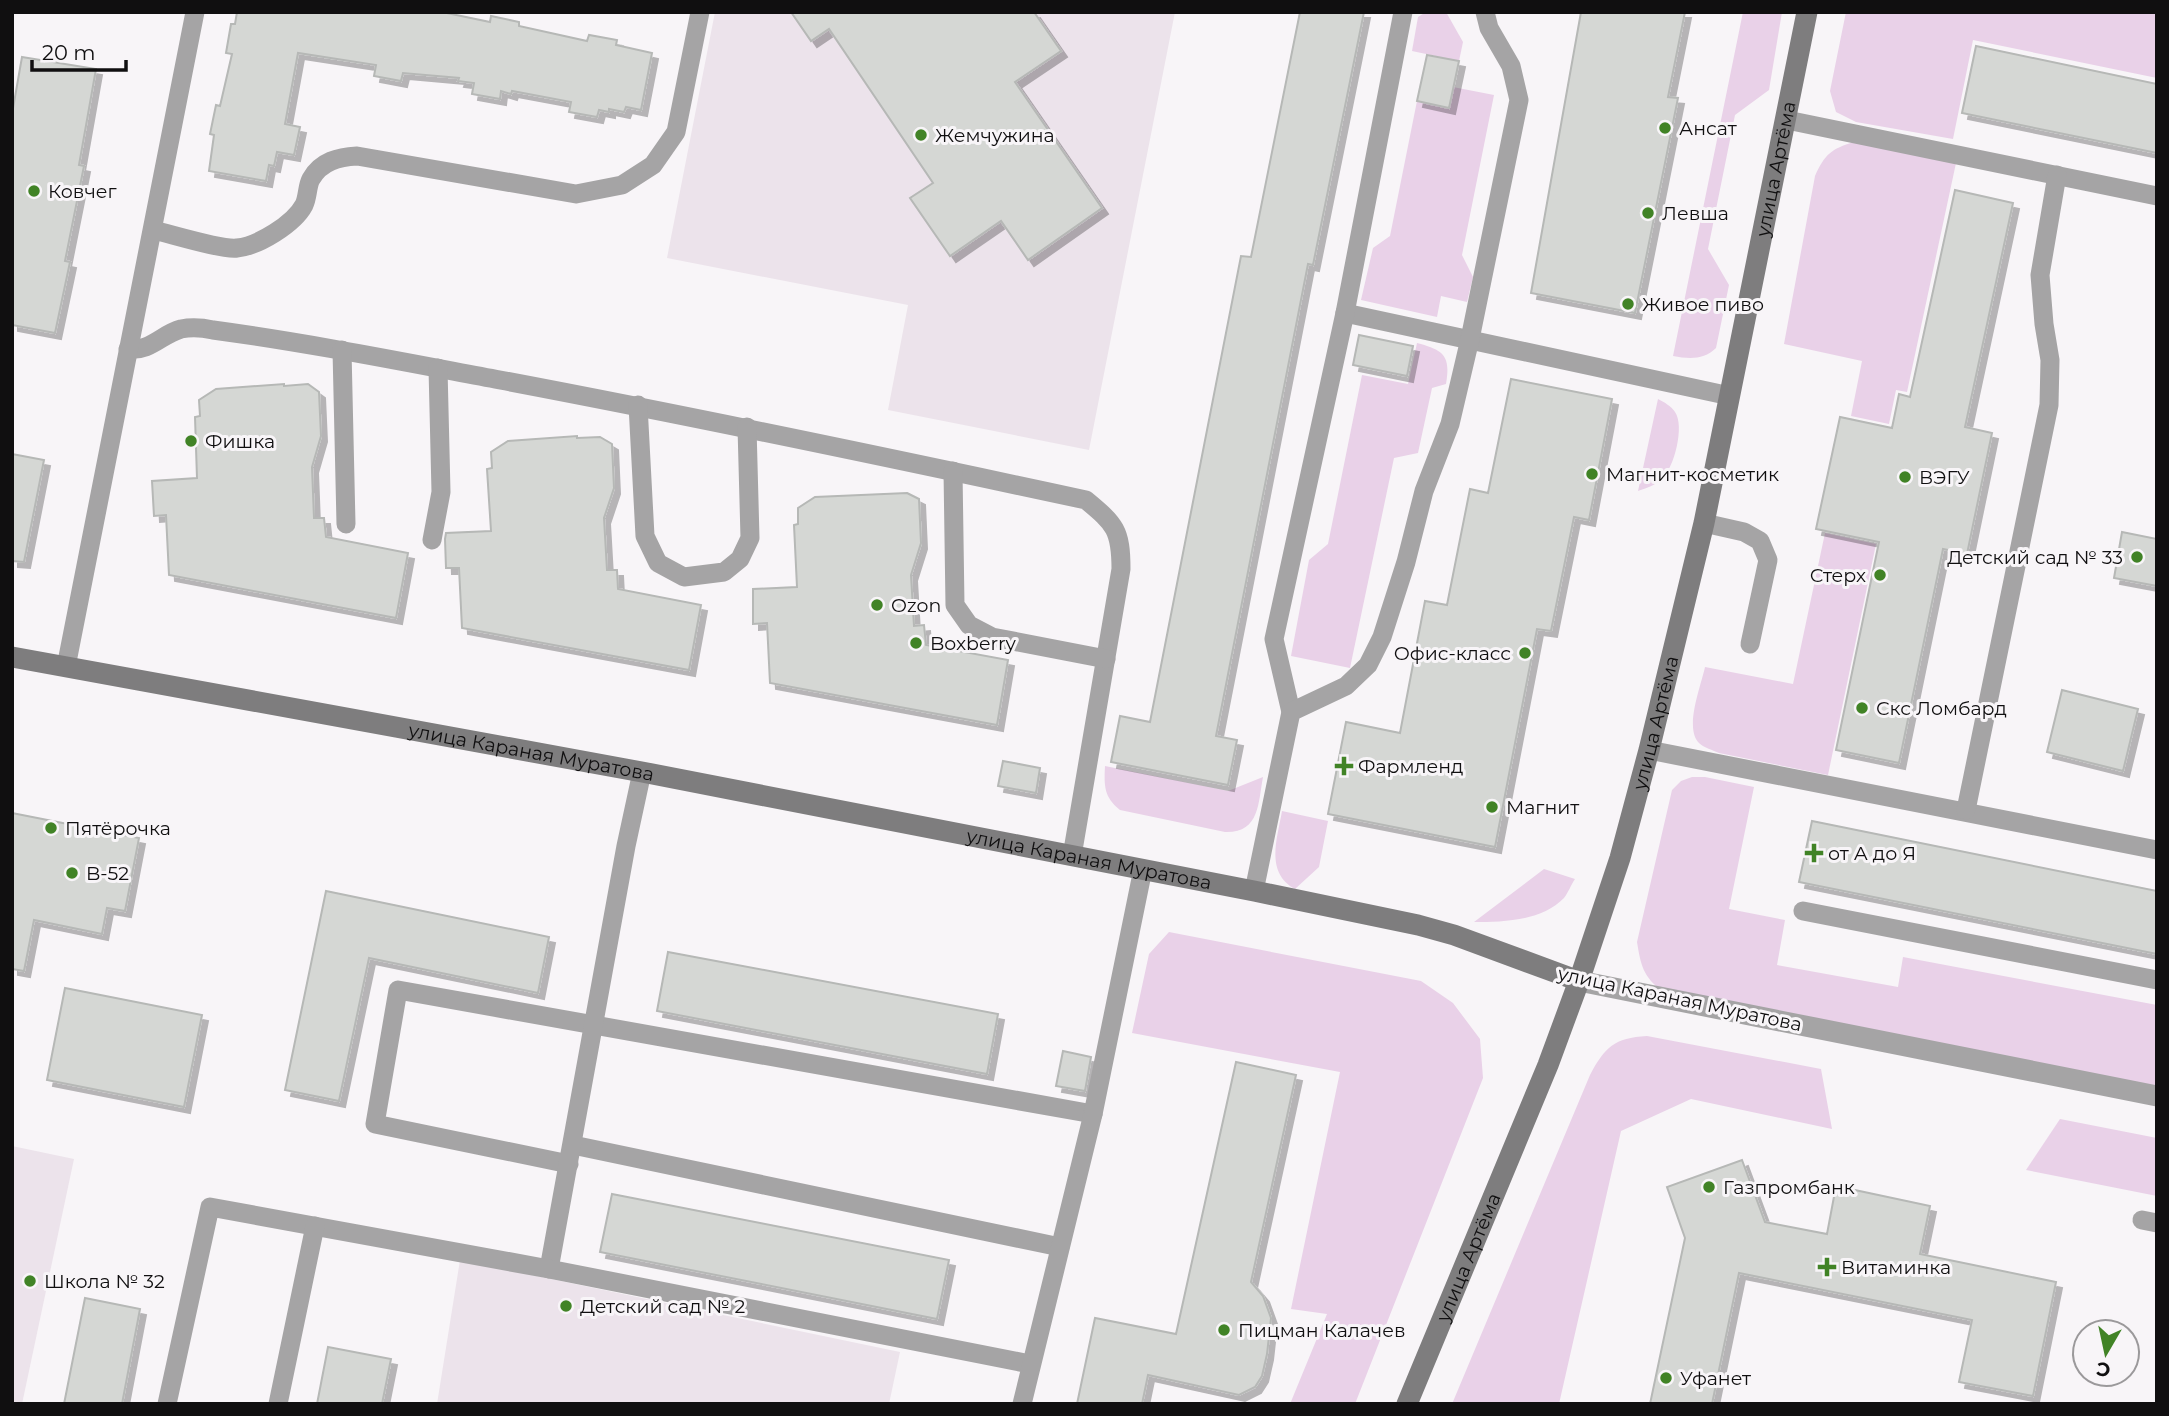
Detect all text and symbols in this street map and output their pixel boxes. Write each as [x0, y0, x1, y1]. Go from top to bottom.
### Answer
scale bar [32, 28, 126, 72]
text: 20 m [42, 40, 96, 65]
street label: улица Артёма [1750, 99, 1800, 240]
place label: Ансат [1679, 117, 1737, 140]
marker: Ансат [1657, 120, 1673, 136]
place label: Жемчужина [935, 124, 1055, 147]
marker: Жемчужина [913, 127, 929, 143]
place label: Ковчег [48, 180, 117, 203]
marker: Ковчег [26, 183, 42, 199]
place label: Левша [1662, 202, 1729, 225]
marker: Левша [1640, 205, 1656, 221]
place label: Живое пиво [1642, 293, 1764, 316]
marker: Живое пиво [1620, 296, 1636, 312]
place label: Фишка [205, 430, 275, 453]
marker: Фишка [183, 433, 199, 449]
place label: Магнит-косметик [1606, 463, 1779, 486]
marker: Магнит-косметик [1584, 466, 1600, 482]
place label: ВЭГУ [1919, 466, 1970, 489]
marker: ВЭГУ [1897, 469, 1913, 485]
place label: Детский сад № 33 [1947, 546, 2123, 569]
marker: Детский сад № 33 [2129, 549, 2145, 565]
place label: Стерх [1810, 564, 1866, 587]
marker: Стерх [1872, 567, 1888, 583]
place label: Ozon [891, 594, 941, 617]
marker: Ozon [869, 597, 885, 613]
place label: Boxberry [930, 632, 1016, 655]
marker: Boxberry [908, 635, 924, 651]
place label: Офис-класс [1394, 642, 1511, 665]
marker: Офис-класс [1517, 645, 1533, 661]
street label: улица Артёма [1627, 653, 1683, 793]
place label: Скс Ломбард [1876, 697, 2007, 720]
marker: Скс Ломбард [1854, 700, 1870, 716]
street label: улица Караная Муратова [406, 718, 656, 786]
place label: Фармленд [1358, 755, 1464, 778]
marker: Фармленд [1336, 758, 1352, 774]
place label: Магнит [1506, 796, 1579, 819]
marker: Магнит [1484, 799, 1500, 815]
place label: Пятёрочка [65, 817, 171, 840]
marker: Пятёрочка [43, 820, 59, 836]
street label: улица Караная Муратова [964, 824, 1214, 894]
place label: от А до Я [1828, 842, 1916, 865]
marker: от А до Я [1806, 845, 1822, 861]
place label: B-52 [86, 862, 129, 885]
marker: B-52 [64, 865, 80, 881]
street label: улица Караная Муратова [1555, 962, 1804, 1036]
place label: Газпромбанк [1723, 1176, 1855, 1199]
marker: Газпромбанк [1701, 1179, 1717, 1195]
street label: улица Артёма [1431, 1189, 1505, 1326]
place label: Витаминка [1841, 1256, 1951, 1279]
marker: Витаминка [1819, 1259, 1835, 1275]
place label: Школа № 32 [44, 1270, 165, 1293]
marker: Школа № 32 [22, 1273, 38, 1289]
place label: Детский сад № 2 [580, 1295, 745, 1318]
marker: Детский сад № 2 [558, 1298, 574, 1314]
north arrow [2071, 1318, 2141, 1388]
place label: Пицман Калачев [1238, 1319, 1406, 1342]
marker: Пицман Калачев [1216, 1322, 1232, 1338]
text: С [2095, 1357, 2112, 1382]
place label: Уфанет [1680, 1367, 1751, 1390]
marker: Уфанет [1658, 1370, 1674, 1386]

